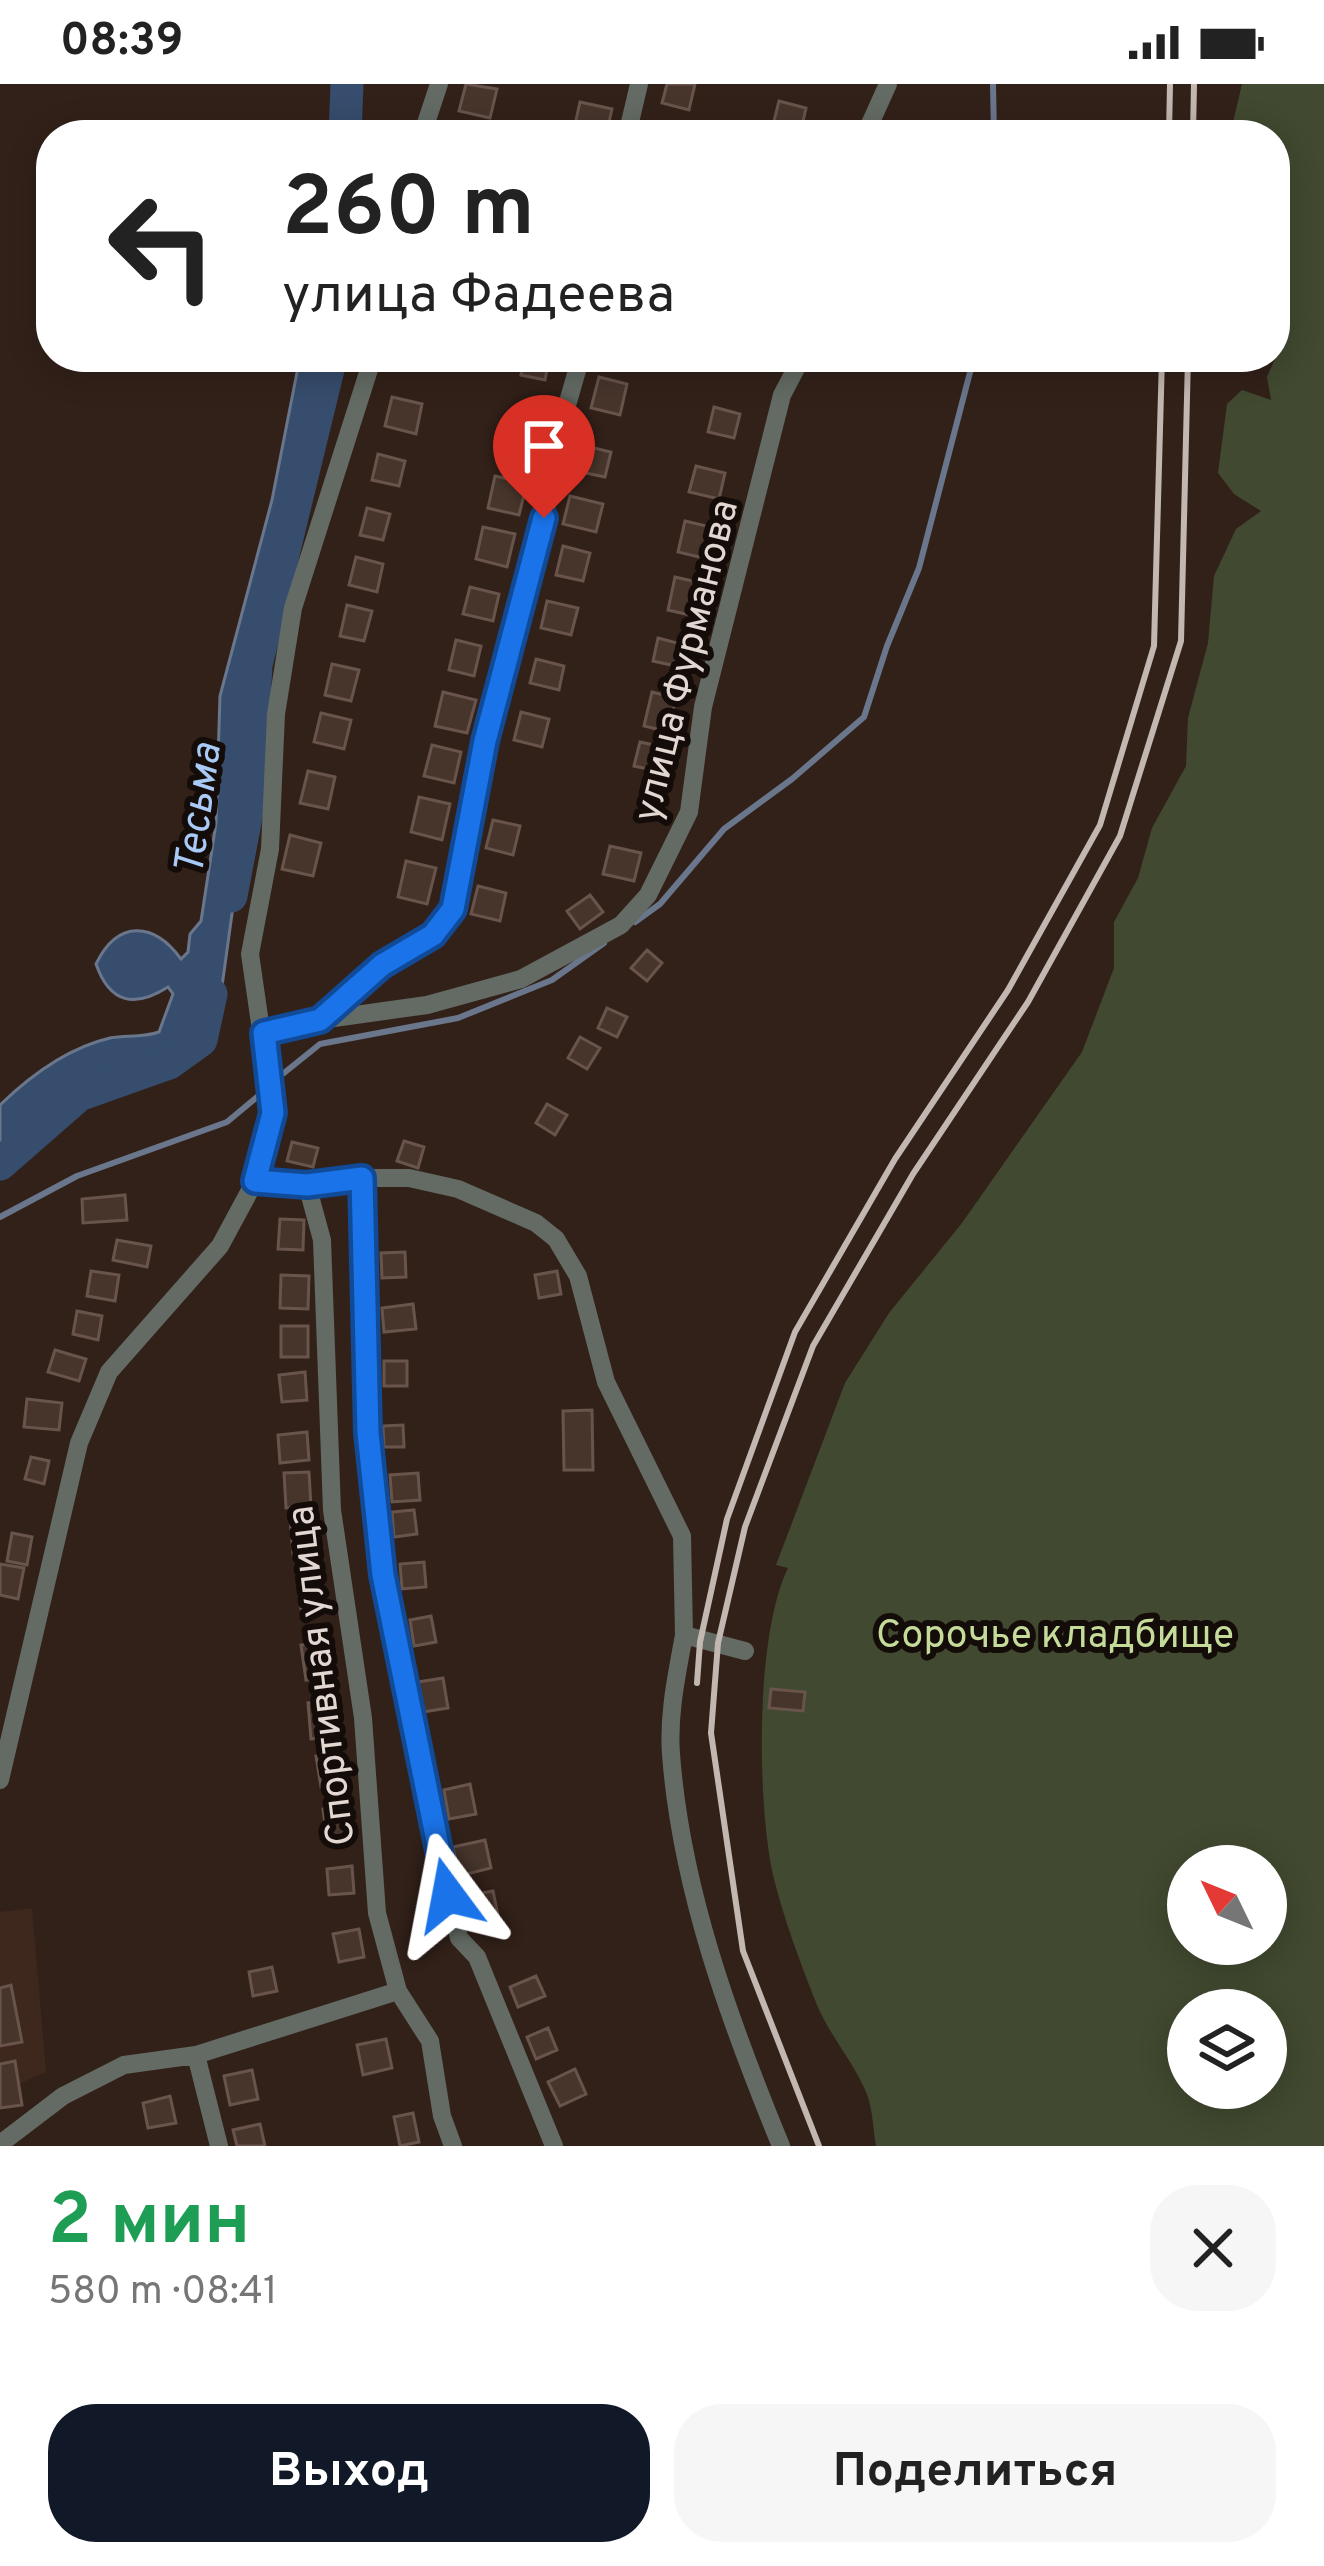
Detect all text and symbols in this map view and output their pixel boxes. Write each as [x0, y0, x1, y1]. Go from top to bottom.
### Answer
text: 08:39 [60, 14, 183, 71]
text: 260 m [282, 159, 535, 265]
icon: left [84, 168, 240, 324]
text: улица Фадеева [282, 263, 675, 332]
pin [493, 395, 595, 518]
icon: arrive [511, 413, 577, 479]
street label: улица Фурманова [625, 495, 752, 827]
water label: Тесьма [165, 740, 236, 879]
street label: Спортивная улица [278, 1503, 369, 1848]
park label: Сорочье кладбище [876, 1613, 1234, 1662]
position arrow [385, 1832, 511, 1958]
north arrow [1167, 1845, 1287, 1965]
map controls [1167, 1845, 1287, 2109]
button: layers [1167, 1989, 1287, 2109]
text: 2 мин [48, 2178, 250, 2270]
button: close [1150, 2185, 1276, 2311]
text: 580 m · 08:41 [48, 2269, 278, 2318]
button: Выход [48, 2404, 650, 2542]
button: Поделиться [674, 2404, 1276, 2542]

